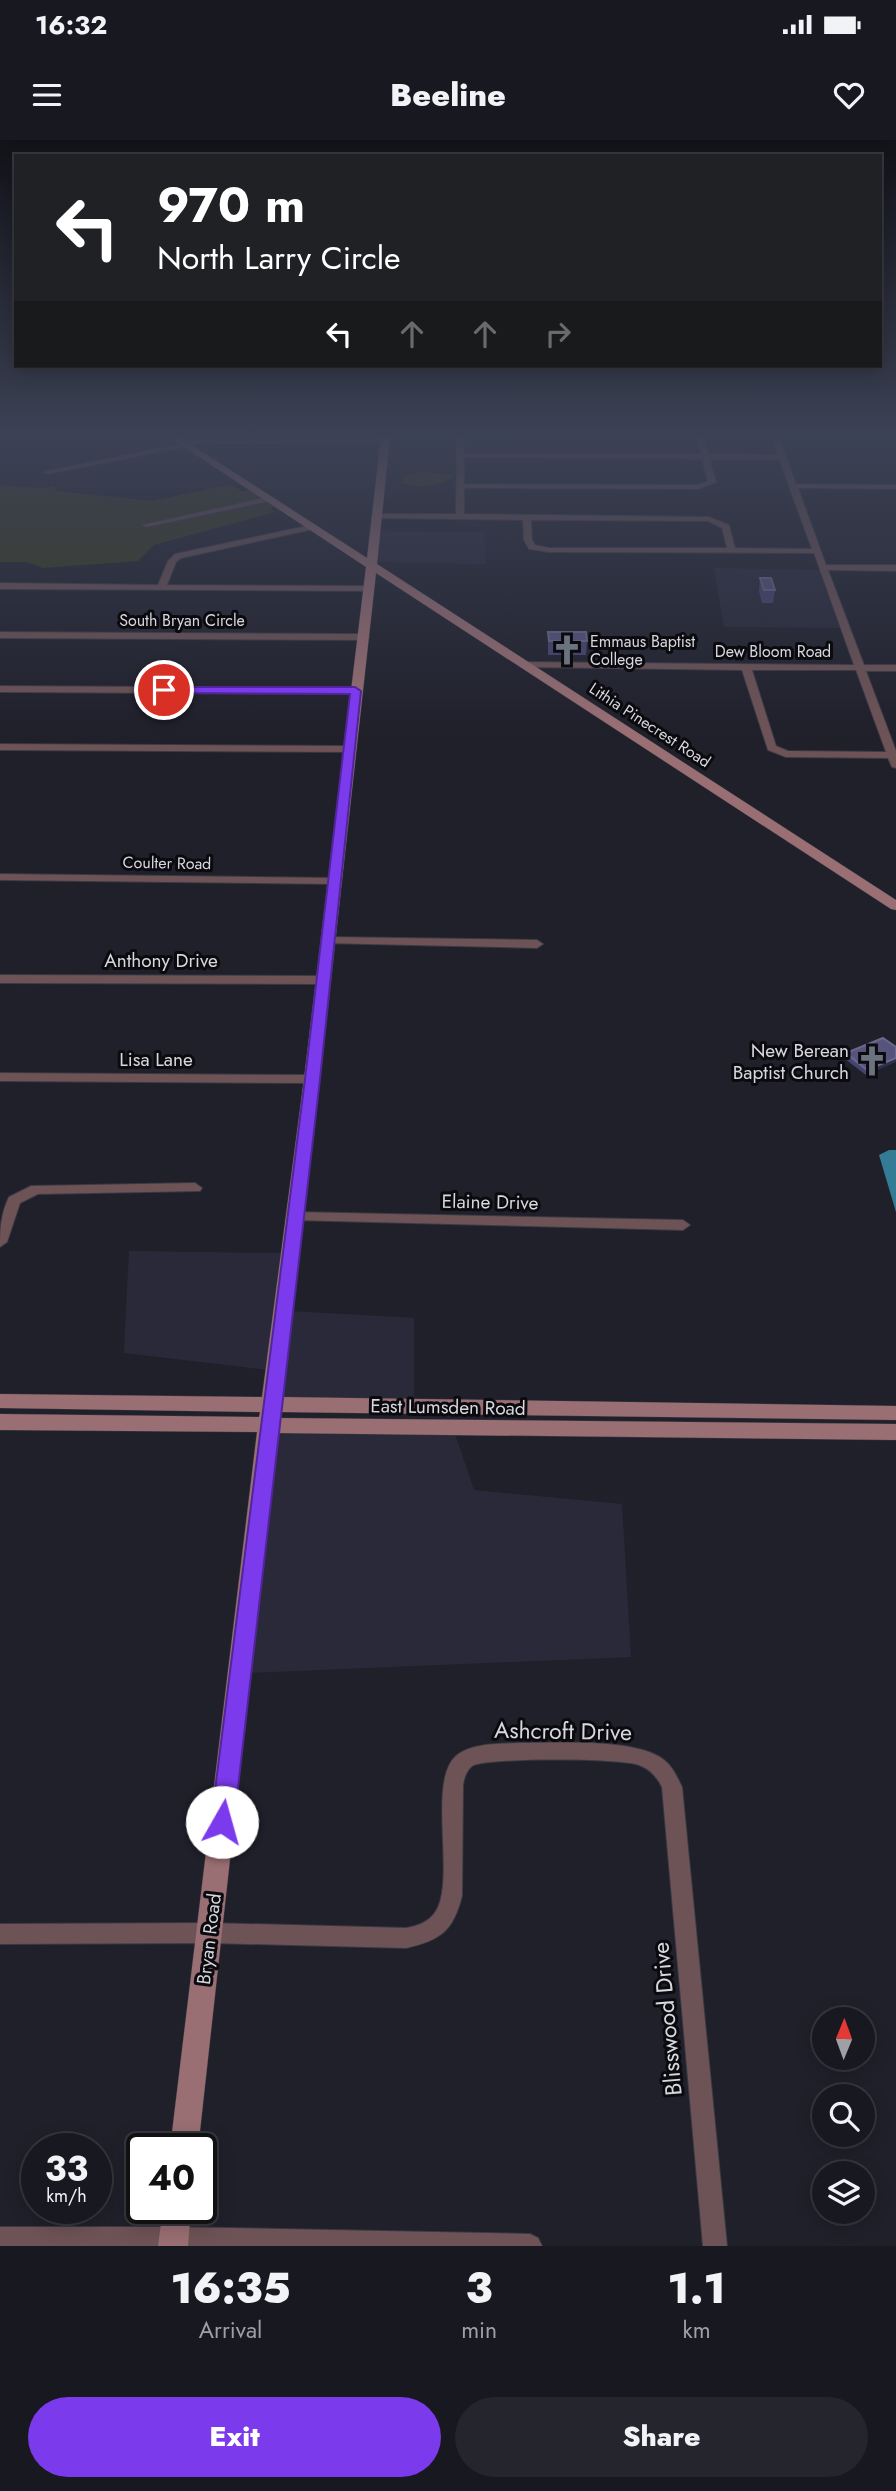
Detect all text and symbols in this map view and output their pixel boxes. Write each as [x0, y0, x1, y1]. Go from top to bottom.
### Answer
text: 16:32 [35, 6, 107, 44]
text: Beeline [390, 72, 506, 118]
icon: menu [28, 76, 66, 114]
icon: heart [830, 76, 868, 114]
text: 970 m [157, 170, 305, 240]
icon: left [42, 182, 133, 273]
text: North Larry Circle [157, 235, 401, 281]
icon: left [320, 315, 358, 353]
icon: ahead [393, 315, 431, 353]
icon: ahead [466, 315, 504, 353]
icon: right [539, 315, 577, 353]
street label: South Bryan Circle [119, 609, 245, 632]
place label: Emmaus Baptist College [590, 630, 695, 671]
church icon: Emmaus Baptist College [550, 633, 584, 667]
street label: Dew Bloom Road [715, 640, 831, 663]
pin [134, 660, 194, 720]
icon: arrive [145, 671, 183, 709]
street label: Lithia Pinecrest Road [585, 677, 715, 773]
street label: Coulter Road [122, 851, 212, 875]
street label: Anthony Drive [104, 947, 218, 974]
place label: New Berean Baptist Church [733, 1037, 849, 1086]
church icon: New Berean Baptist Church [855, 1044, 889, 1078]
street label: Lisa Lane [119, 1046, 193, 1073]
street label: Elaine Drive [441, 1188, 539, 1216]
street label: East Lumsden Road [370, 1392, 526, 1422]
street label: Ashcroft Drive [494, 1713, 632, 1749]
position arrow [185, 1785, 259, 1859]
street label: Bryan Road [190, 1892, 228, 1986]
street label: Blisswood Drive [643, 1941, 691, 2097]
north arrow [812, 2007, 875, 2070]
map controls [812, 2007, 875, 2224]
button: search [812, 2084, 875, 2147]
speed limit sign: 40 [126, 2133, 217, 2224]
text: 33 [45, 2144, 88, 2194]
button: layers [812, 2161, 875, 2224]
text: km/h [46, 2183, 87, 2209]
text: 16:35 [170, 2258, 291, 2319]
text: 3 [466, 2258, 493, 2319]
text: 1.1 [668, 2258, 726, 2319]
text: Arrival [199, 2313, 262, 2347]
text: min [461, 2313, 497, 2347]
text: km [683, 2313, 711, 2347]
button: Exit [28, 2397, 441, 2477]
button: Share [455, 2397, 868, 2477]

